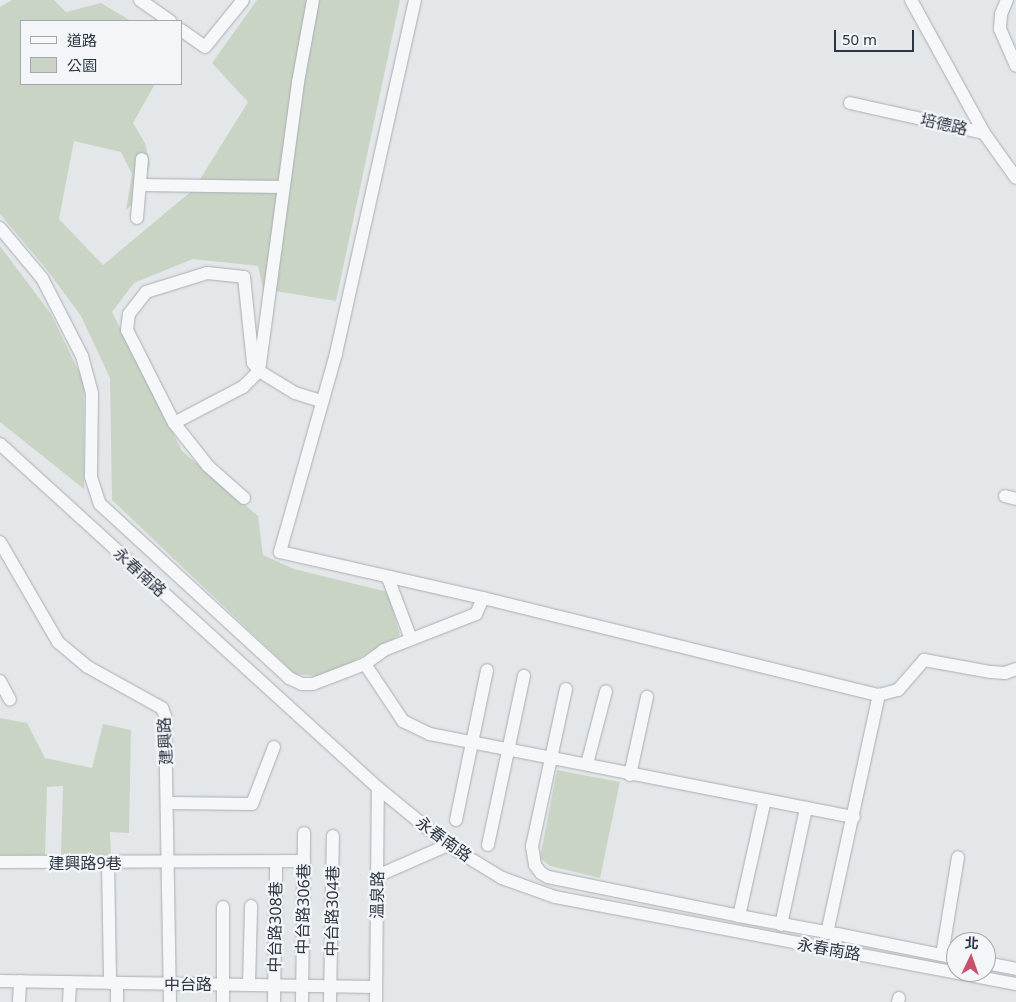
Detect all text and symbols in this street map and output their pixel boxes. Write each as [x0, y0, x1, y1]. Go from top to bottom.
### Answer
legend [20, 20, 182, 85]
scale bar [836, 20, 916, 52]
text: 50 m [842, 29, 877, 49]
text: 道路 [67, 30, 97, 50]
text: 公園 [67, 55, 97, 75]
street label: 培德路 [918, 109, 970, 139]
street label: 永春南路 [110, 543, 170, 601]
street label: 建興路 [154, 717, 176, 765]
street label: 永春南路 [412, 812, 476, 866]
street label: 建興路9巷 [48, 853, 122, 873]
street label: 中台路306巷 [293, 863, 313, 955]
street label: 中台路304巷 [322, 865, 342, 957]
street label: 溫泉路 [367, 871, 387, 919]
street label: 中台路308巷 [265, 881, 285, 973]
north arrow [946, 932, 996, 982]
text: 北 [964, 933, 979, 952]
street label: 永春南路 [796, 934, 862, 964]
street label: 中台路 [164, 974, 212, 994]

